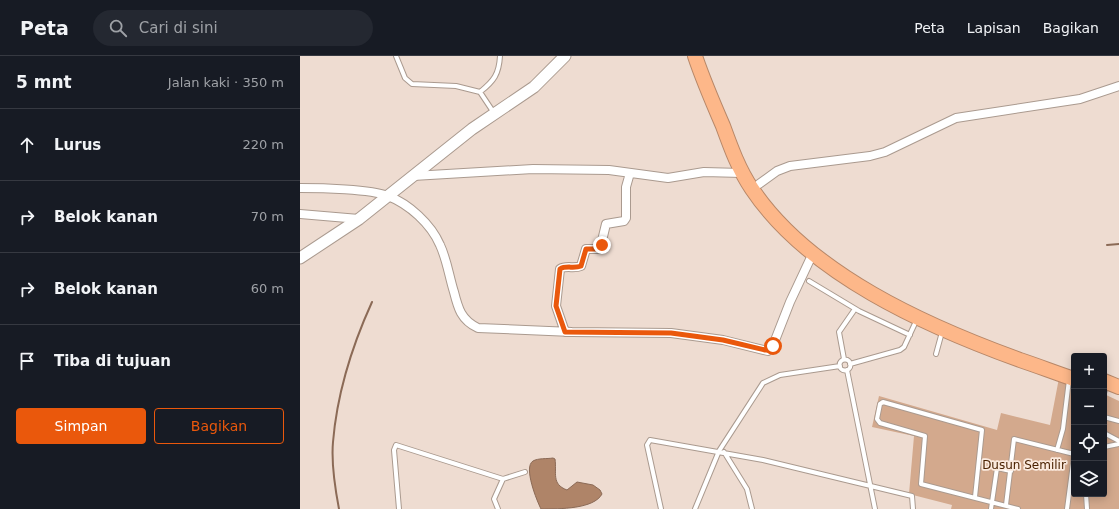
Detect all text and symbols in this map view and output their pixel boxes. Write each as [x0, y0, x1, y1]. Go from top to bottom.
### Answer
search box [93, 10, 373, 46]
text: Peta [20, 17, 69, 39]
icon: search [107, 17, 129, 39]
text: Cari di sini [139, 19, 218, 37]
text: Peta [914, 20, 945, 36]
text: Lapisan [967, 20, 1021, 36]
text: Bagikan [1043, 20, 1099, 36]
text: 5 mnt [16, 72, 72, 92]
text: Jalan kaki · 350 m [168, 75, 284, 90]
icon: ahead [16, 134, 38, 156]
text: Lurus [54, 136, 101, 154]
text: 220 m [242, 137, 284, 152]
icon: right [16, 206, 38, 228]
text: Belok kanan [54, 208, 158, 226]
text: 70 m [251, 209, 284, 224]
route end [593, 236, 611, 254]
icon: right [16, 278, 38, 300]
text: Belok kanan [54, 280, 158, 298]
text: 60 m [251, 281, 284, 296]
route start [764, 337, 782, 355]
icon: arrive [16, 350, 38, 372]
text: Tiba di tujuan [54, 352, 171, 370]
map controls [1071, 353, 1107, 497]
button: + [1071, 353, 1107, 389]
button: − [1071, 389, 1107, 425]
button: Simpan [16, 408, 146, 444]
button: Bagikan [154, 408, 284, 444]
button: locate [1071, 425, 1107, 461]
park label: Dusun Semilir [982, 458, 1066, 472]
button: layers [1071, 461, 1107, 497]

